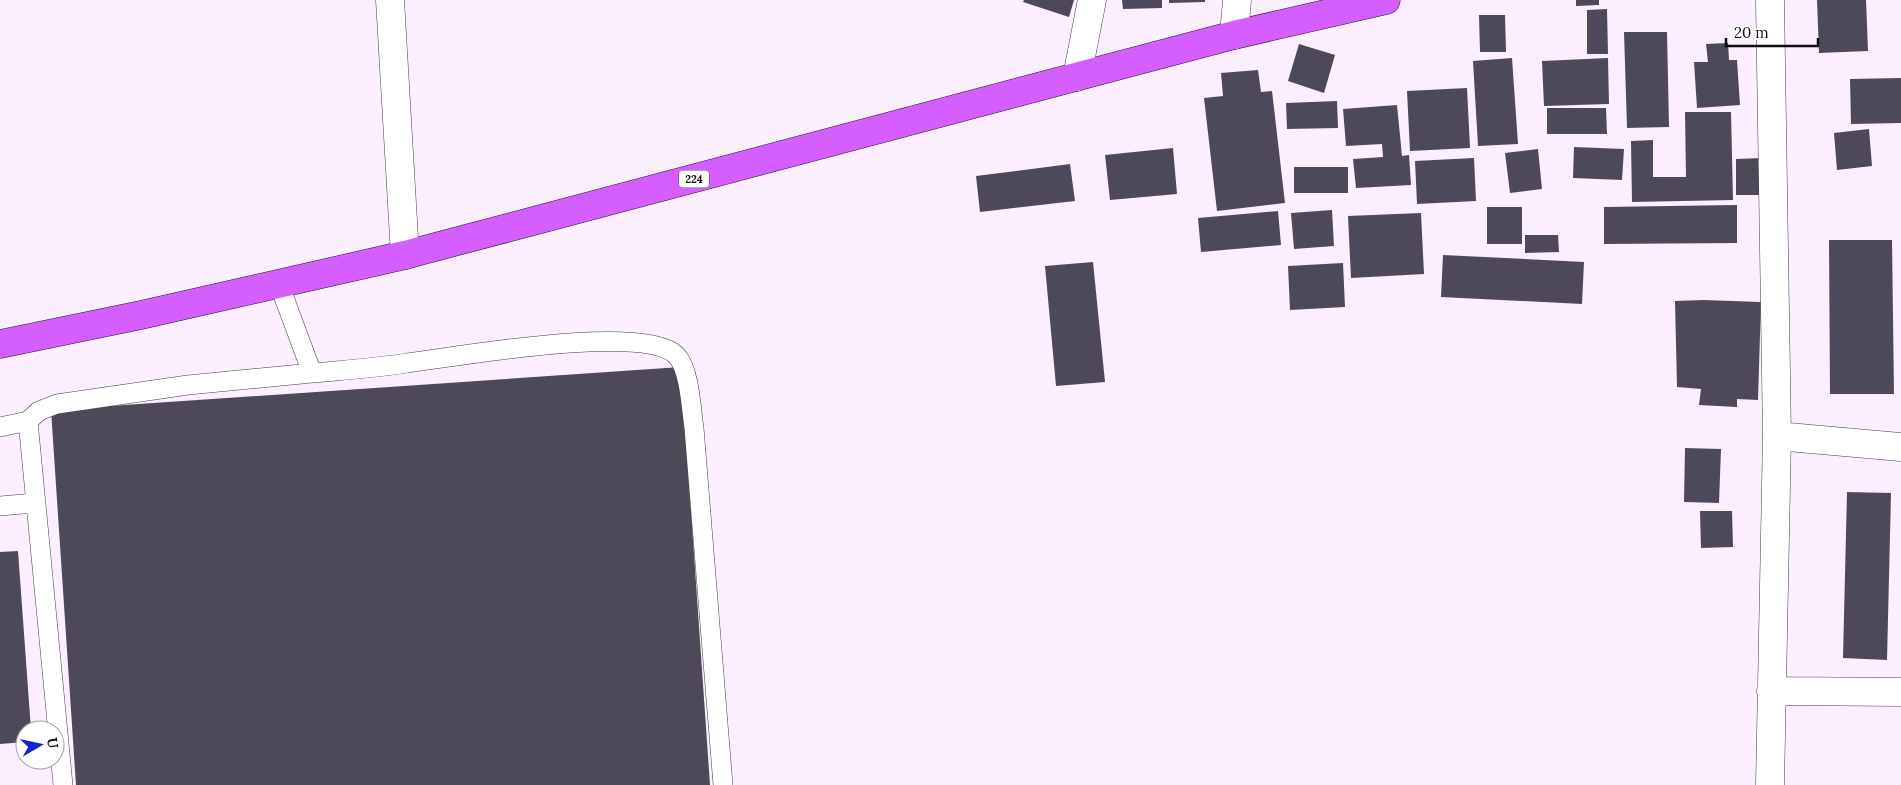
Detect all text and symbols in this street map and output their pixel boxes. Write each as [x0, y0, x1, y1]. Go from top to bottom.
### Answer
scale bar [1726, 15, 1818, 47]
text: 20 m [1734, 23, 1769, 42]
road number: 224 [679, 170, 709, 188]
north arrow [15, 720, 65, 770]
text: U [43, 736, 63, 750]

